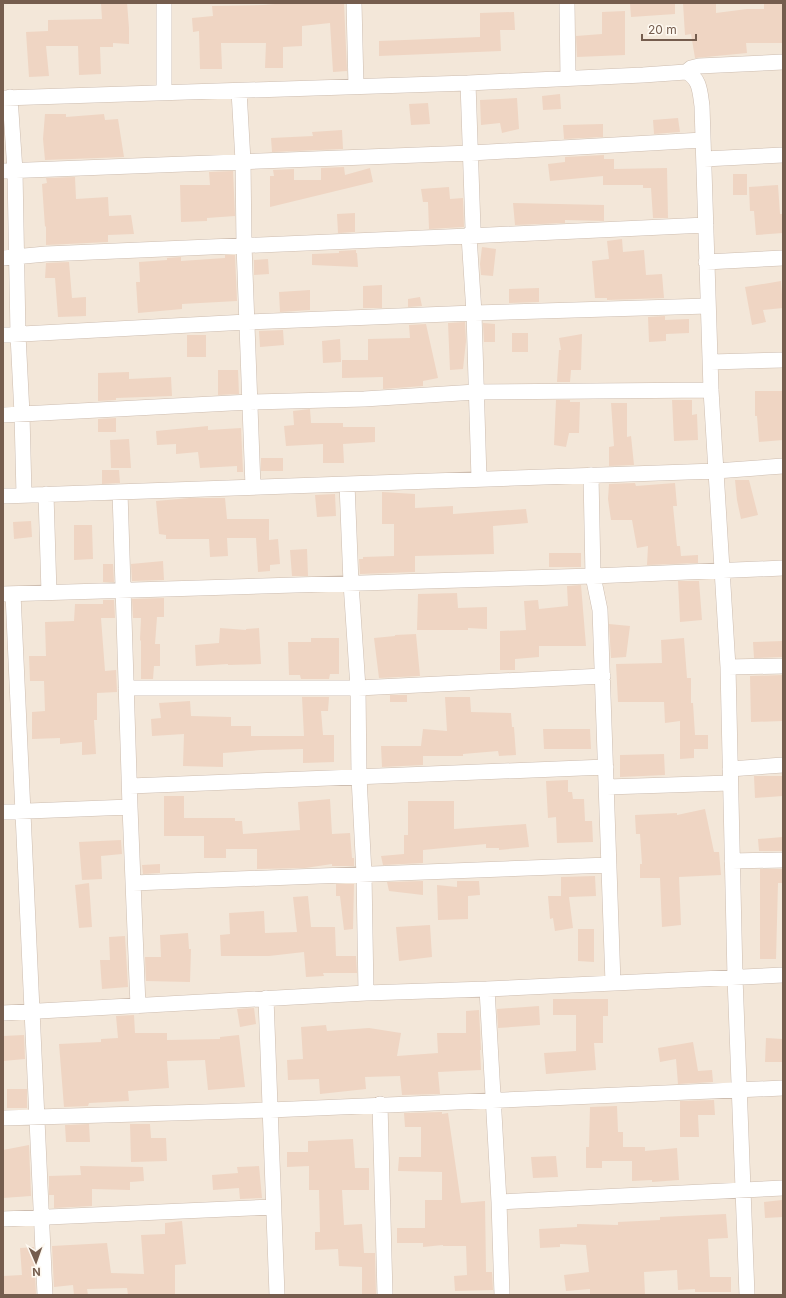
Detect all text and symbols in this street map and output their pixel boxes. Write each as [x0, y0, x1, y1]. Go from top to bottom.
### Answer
scale bar [642, 16, 696, 42]
text: 20 m [648, 22, 677, 37]
north arrow [16, 1242, 56, 1282]
text: N [32, 1265, 41, 1279]

